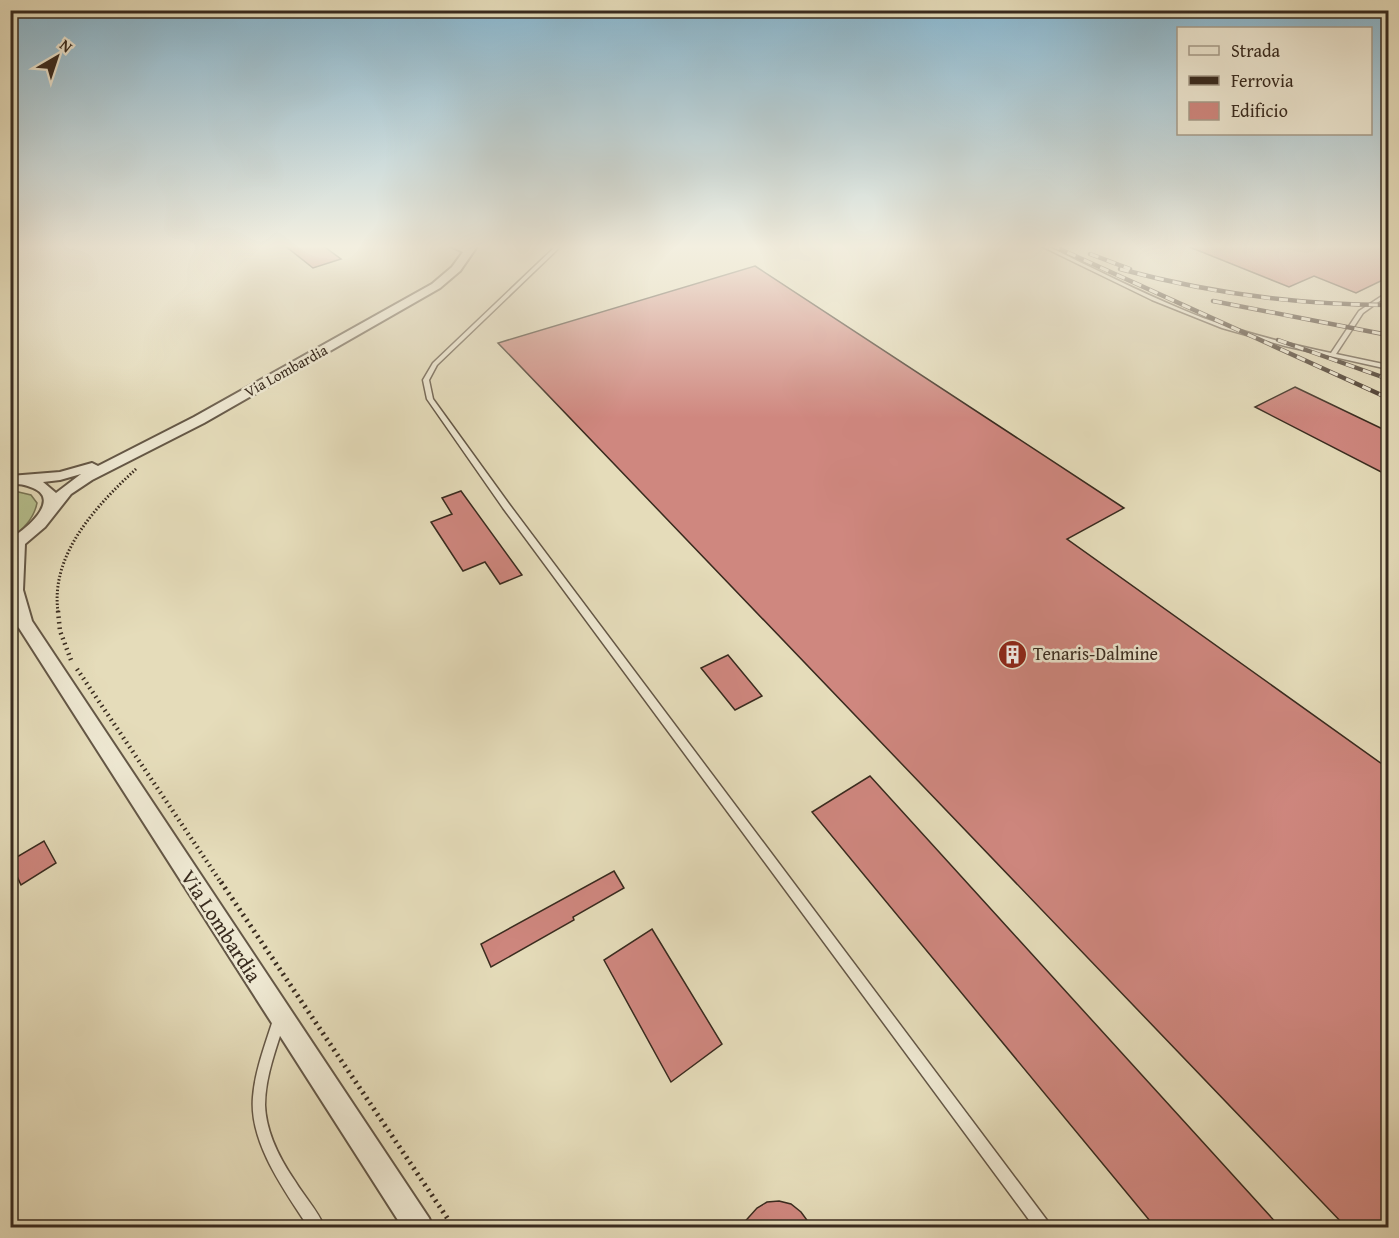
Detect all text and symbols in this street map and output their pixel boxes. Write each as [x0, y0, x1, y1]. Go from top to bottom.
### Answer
north arrow [27, 27, 87, 87]
legend [1177, 27, 1372, 135]
text: N [55, 33, 78, 58]
text: Strada [1231, 37, 1281, 64]
text: Ferrovia [1231, 67, 1294, 94]
text: Edificio [1231, 97, 1288, 124]
street label: Via Lombardia [241, 339, 331, 402]
building icon: Tenaris-Dalmine [996, 638, 1028, 670]
place label: Tenaris-Dalmine [1033, 640, 1158, 667]
street label: Via Lombardia [173, 863, 269, 988]

